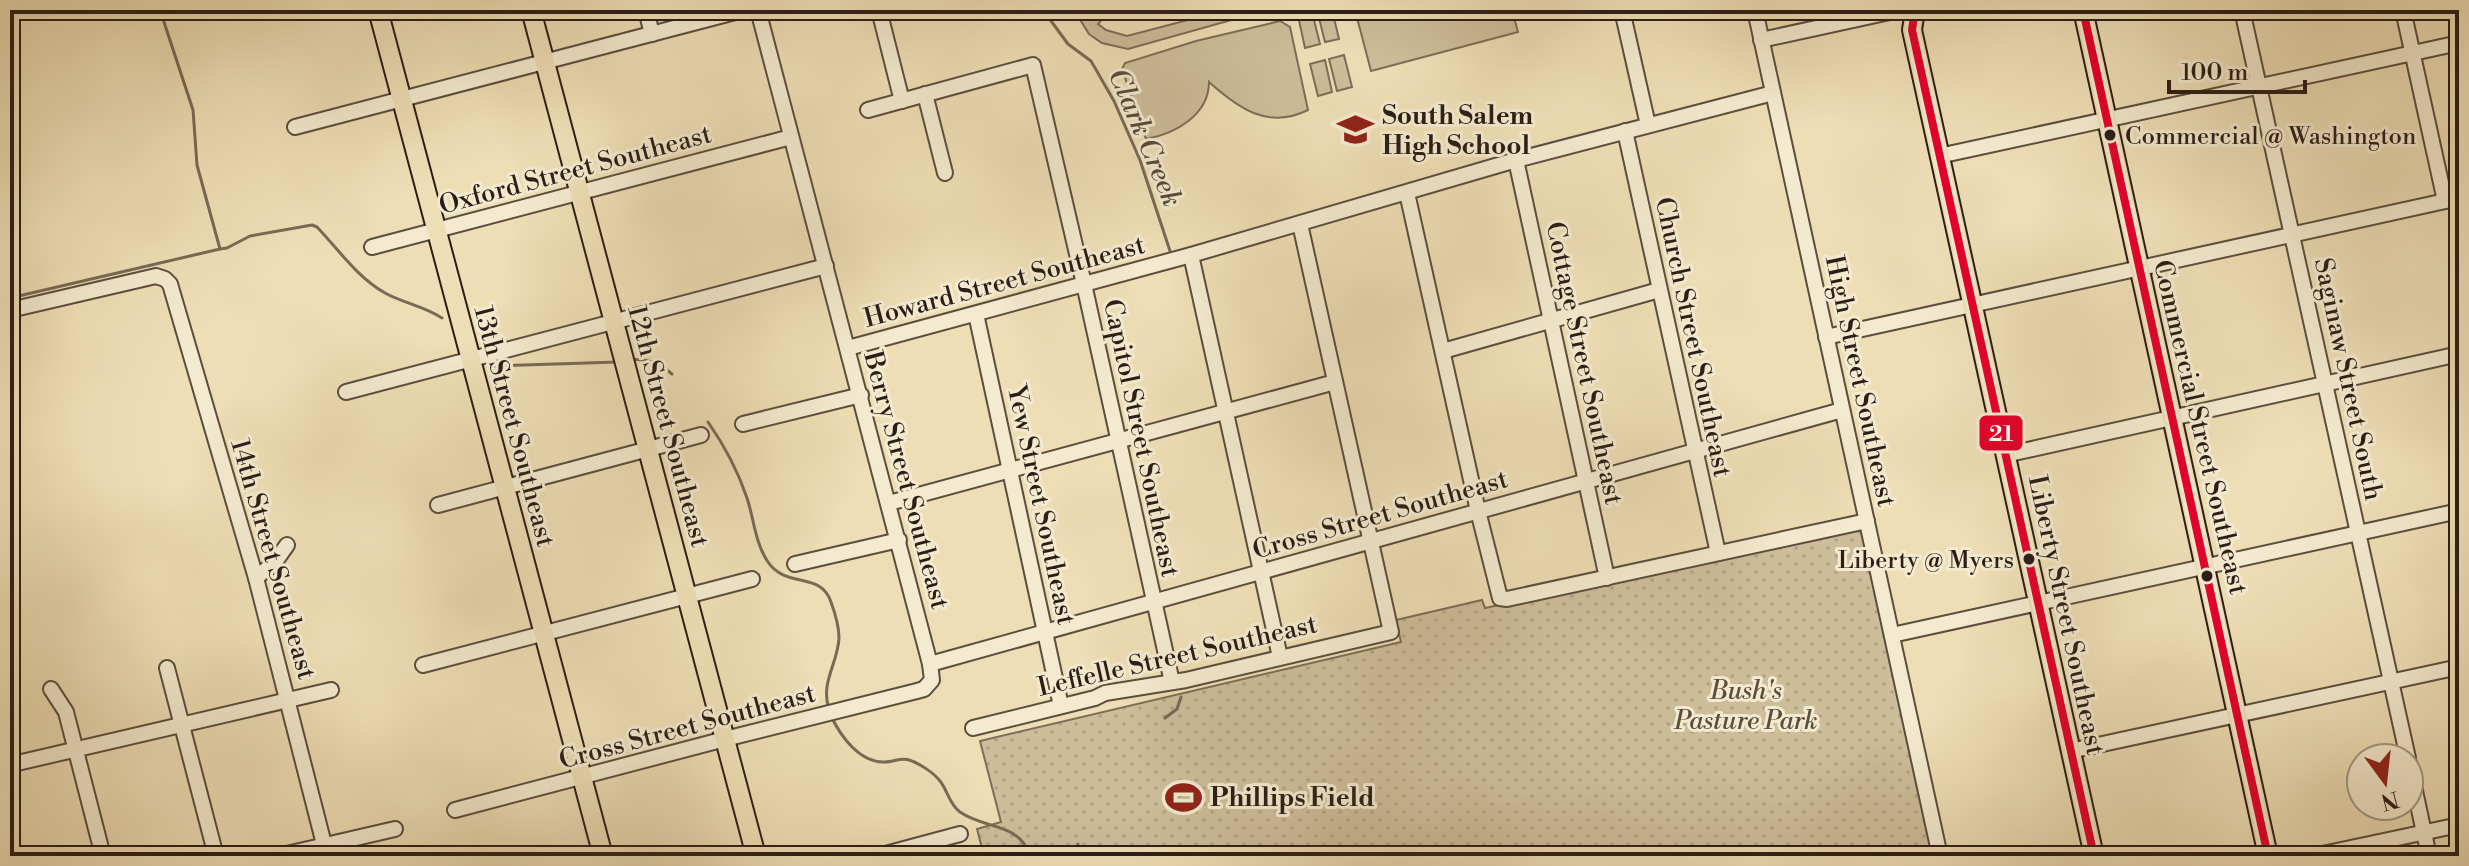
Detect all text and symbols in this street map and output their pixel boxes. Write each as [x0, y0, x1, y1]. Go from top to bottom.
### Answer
scale bar [2169, 44, 2305, 94]
text: 100 m [2181, 58, 2248, 88]
water label: Clark Creek [1100, 63, 1189, 212]
place label: South Salem High School [1382, 100, 1534, 162]
school or university icon: South Salem High School [1337, 111, 1375, 149]
street label: Oxford Street Southeast [436, 118, 715, 222]
place label: Commercial @ Washington [2125, 122, 2416, 152]
marker: Commercial @ Washington [2102, 127, 2118, 143]
street label: Church Street Southeast [1648, 194, 1738, 480]
street label: Cottage Street Southeast [1538, 219, 1630, 508]
street label: Howard Street Southeast [860, 229, 1148, 335]
street label: High Street Southeast [1818, 253, 1902, 510]
street label: Saginaw Street South [2307, 255, 2389, 503]
street label: Commercial Street Southeast [2146, 257, 2254, 598]
street label: Capitol Street Southeast [1096, 296, 1186, 580]
street label: 13th Street Southeast [466, 302, 562, 550]
street label: 12th Street Southeast [620, 302, 716, 551]
street label: Berry Street Southeast [856, 347, 956, 613]
street label: Yew Street Southeast [1000, 381, 1082, 628]
line badge: 21 [1978, 414, 2024, 452]
text: 21 [1989, 421, 2014, 448]
street label: 14th Street Southeast [223, 435, 323, 683]
street label: Cross Street Southeast [1249, 463, 1512, 567]
street label: Liberty Street Southeast [2021, 472, 2111, 758]
place label: Liberty @ Myers [1838, 546, 2014, 576]
marker: Liberty @ Myers [2021, 551, 2037, 567]
unlabelled marker [2199, 568, 2215, 584]
street label: Leffelle Street Southeast [1034, 608, 1320, 704]
park label: Bush's Pasture Park [1673, 675, 1818, 737]
street label: Cross Street Southeast [556, 677, 819, 777]
north arrow [2345, 742, 2425, 822]
sports icon: Phillips Field [1165, 778, 1203, 816]
place label: Phillips Field [1210, 782, 1375, 814]
text: N [2377, 785, 2402, 815]

